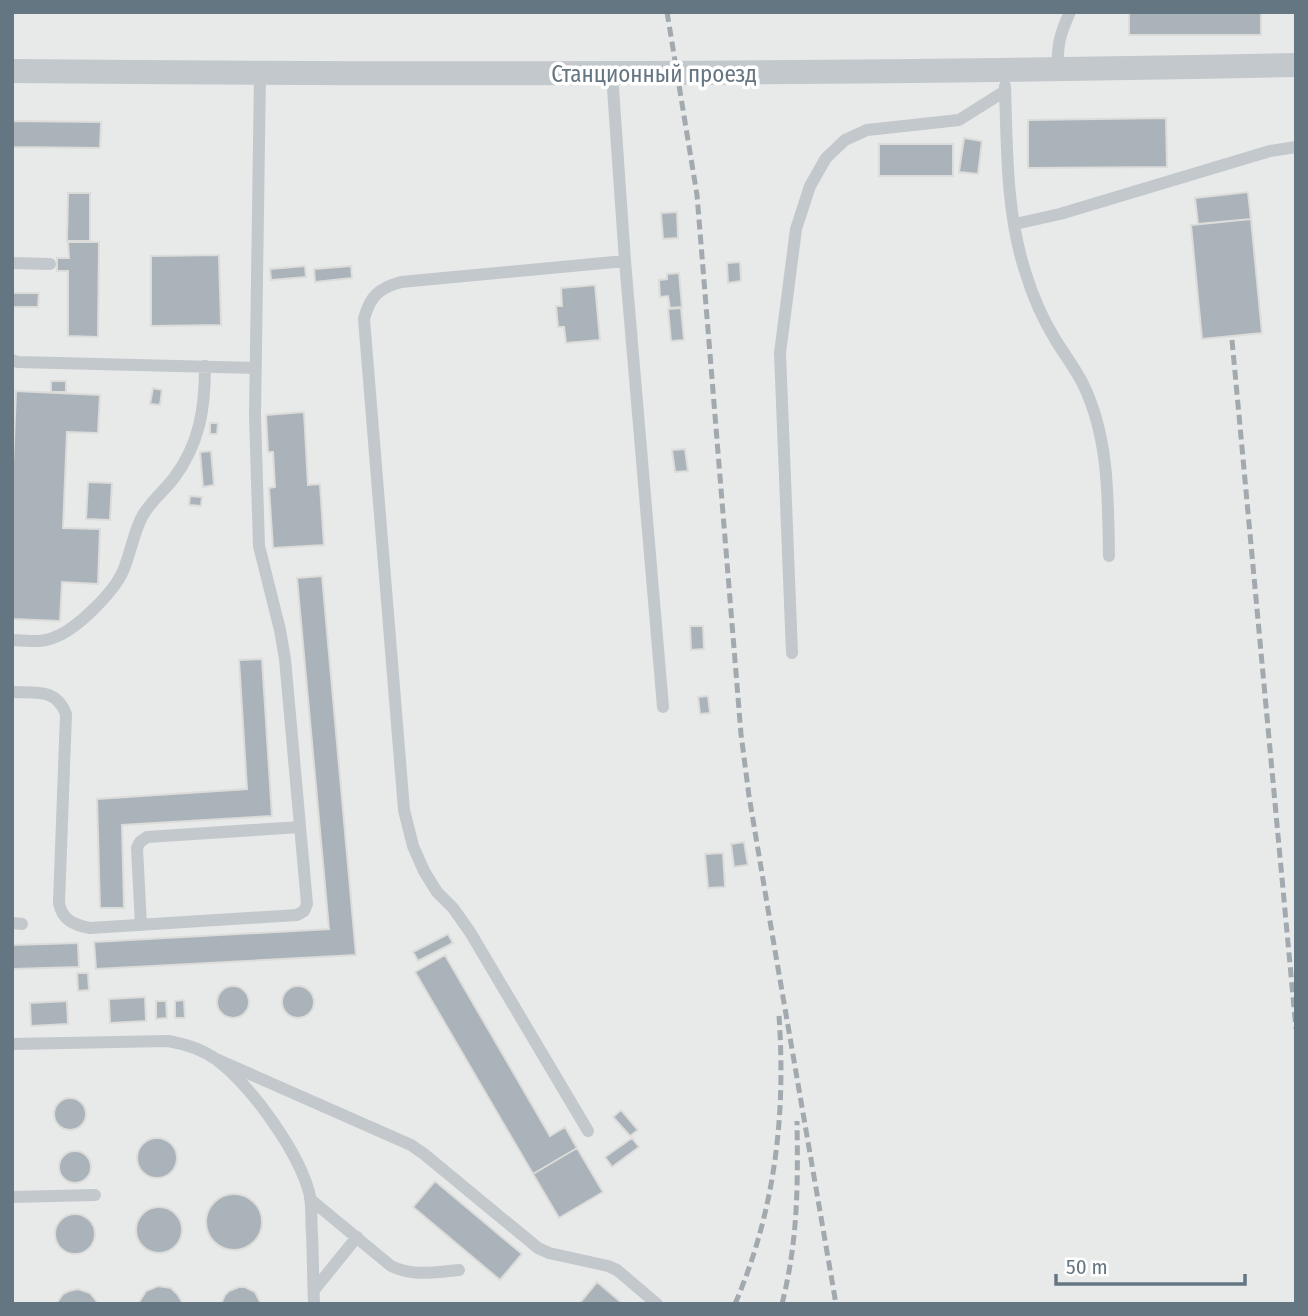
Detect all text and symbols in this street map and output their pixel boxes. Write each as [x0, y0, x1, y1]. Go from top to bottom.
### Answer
street label: Станционный проезд [551, 60, 757, 88]
scale bar [1056, 1242, 1245, 1286]
text: 50 m [1066, 1254, 1108, 1280]

